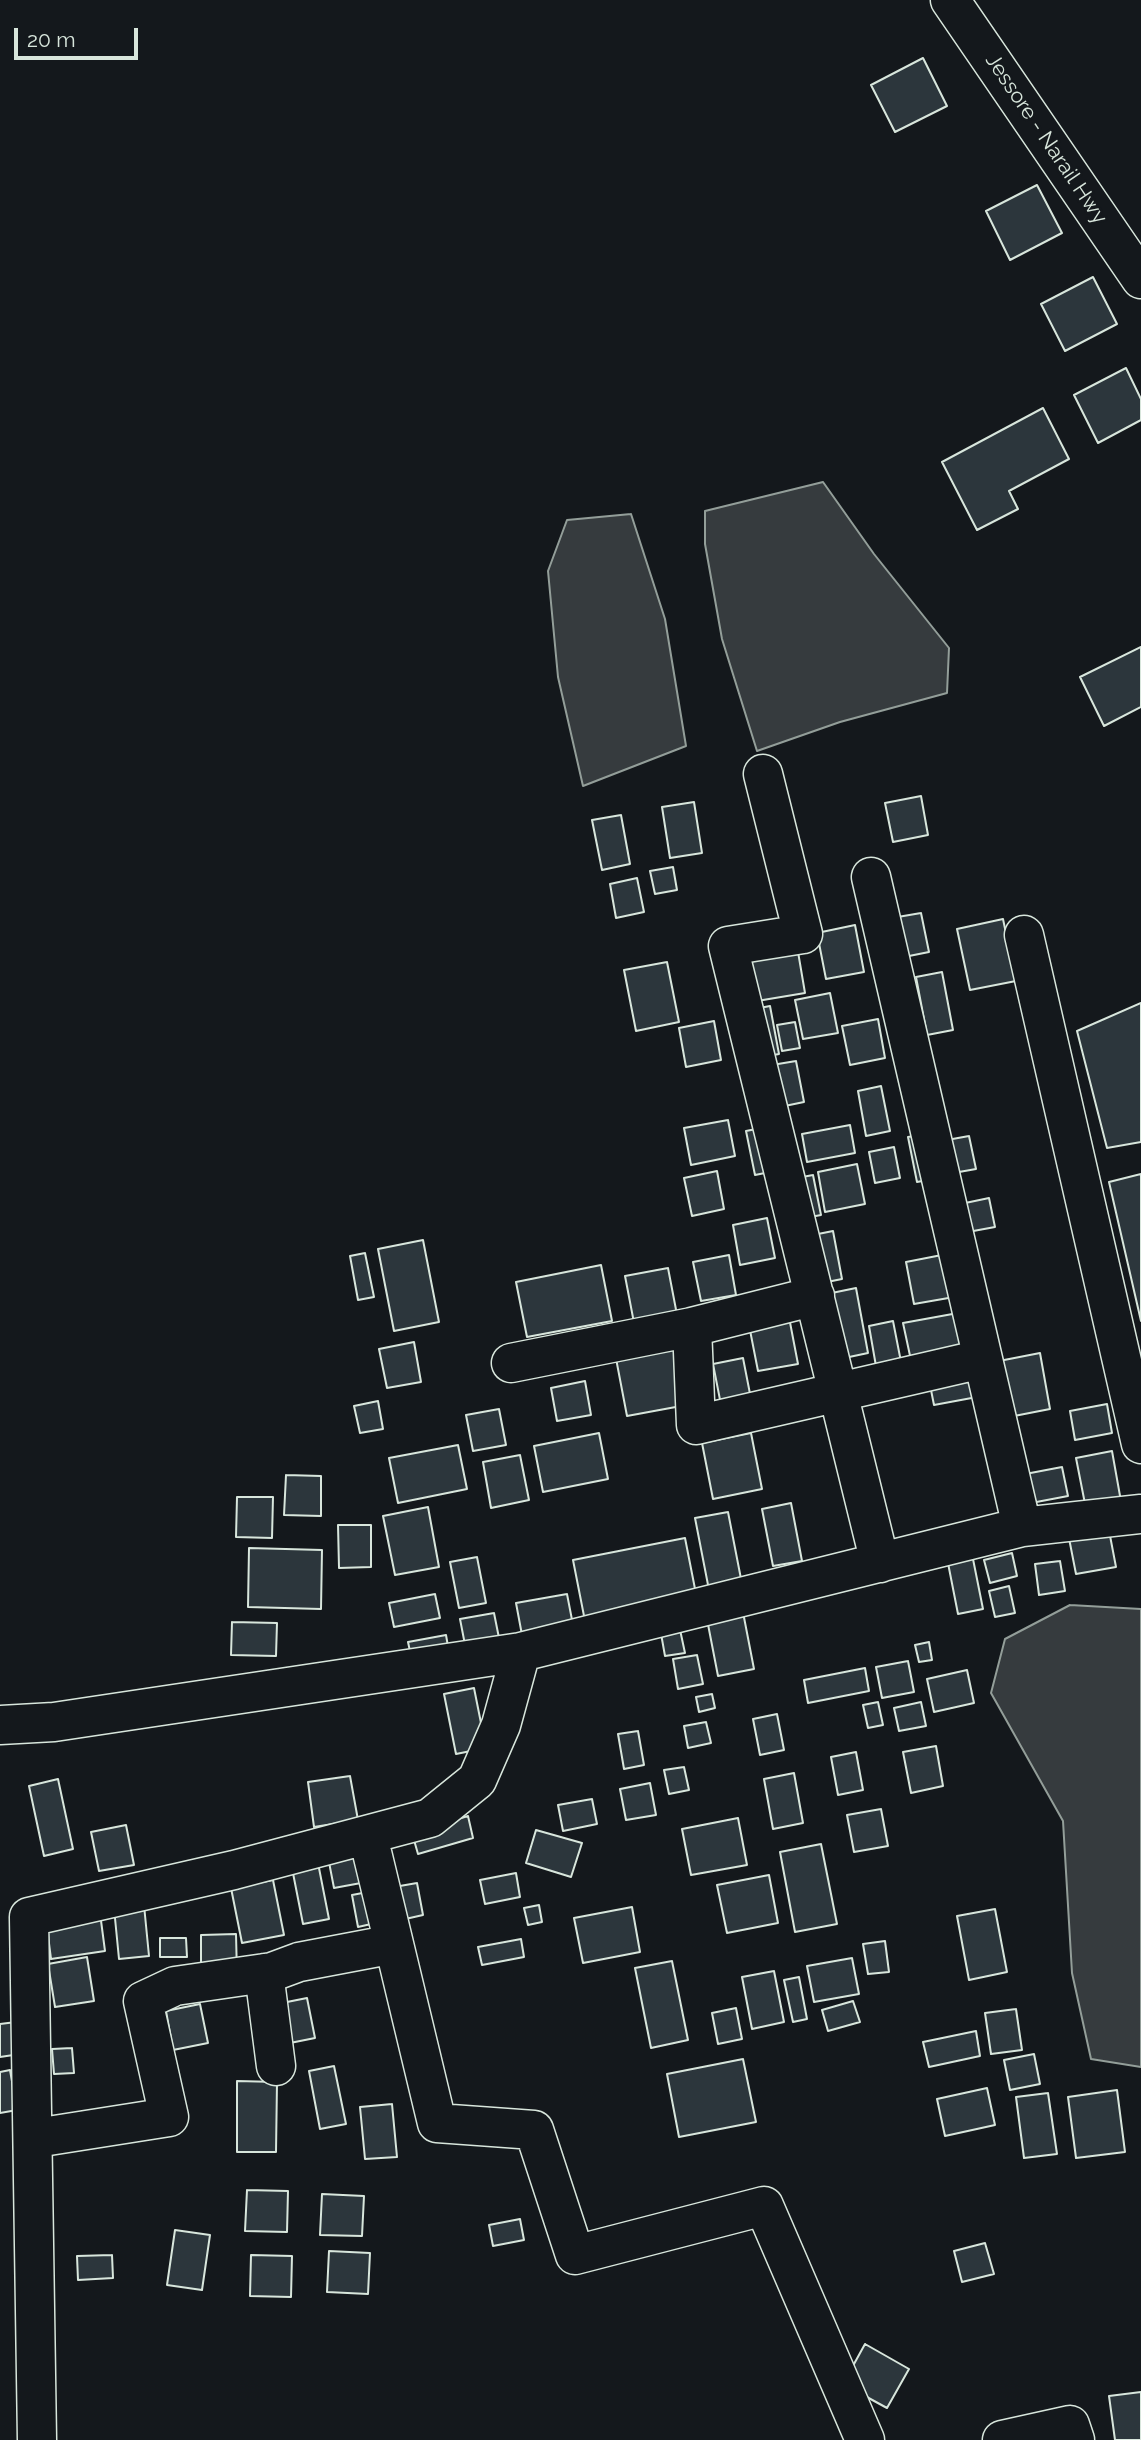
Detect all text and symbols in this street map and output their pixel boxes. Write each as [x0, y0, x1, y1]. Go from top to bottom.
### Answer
scale bar [18, 14, 142, 58]
text: 20 m [27, 27, 75, 52]
street label: Jessore - Narail Hwy [980, 49, 1112, 229]

